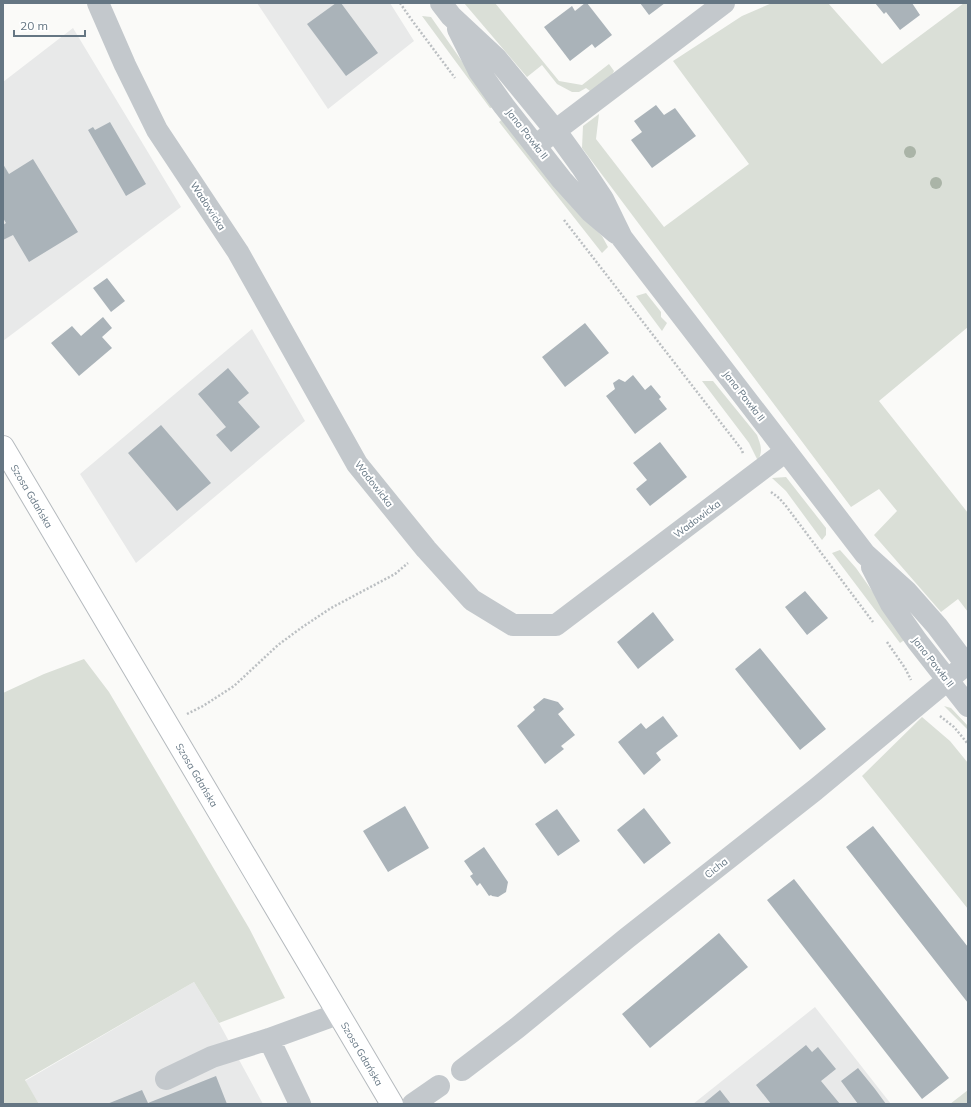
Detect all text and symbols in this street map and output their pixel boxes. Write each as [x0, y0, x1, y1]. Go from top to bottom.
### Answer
scale bar [14, 12, 85, 38]
text: 20 m [20, 18, 48, 33]
street label: Jana Pawła II [503, 106, 551, 162]
street label: Wadowicka [187, 179, 229, 233]
street label: Jana Pawła II [720, 368, 768, 424]
street label: Wadowicka [352, 458, 396, 510]
street label: Szosa Gdańska [8, 462, 56, 530]
street label: Wadowicka [671, 497, 723, 541]
street label: Jana Pawła II [909, 634, 957, 690]
street label: Szosa Gdańska [173, 741, 221, 809]
street label: Cicha [702, 855, 730, 881]
street label: Szosa Gdańska [338, 1019, 386, 1088]

